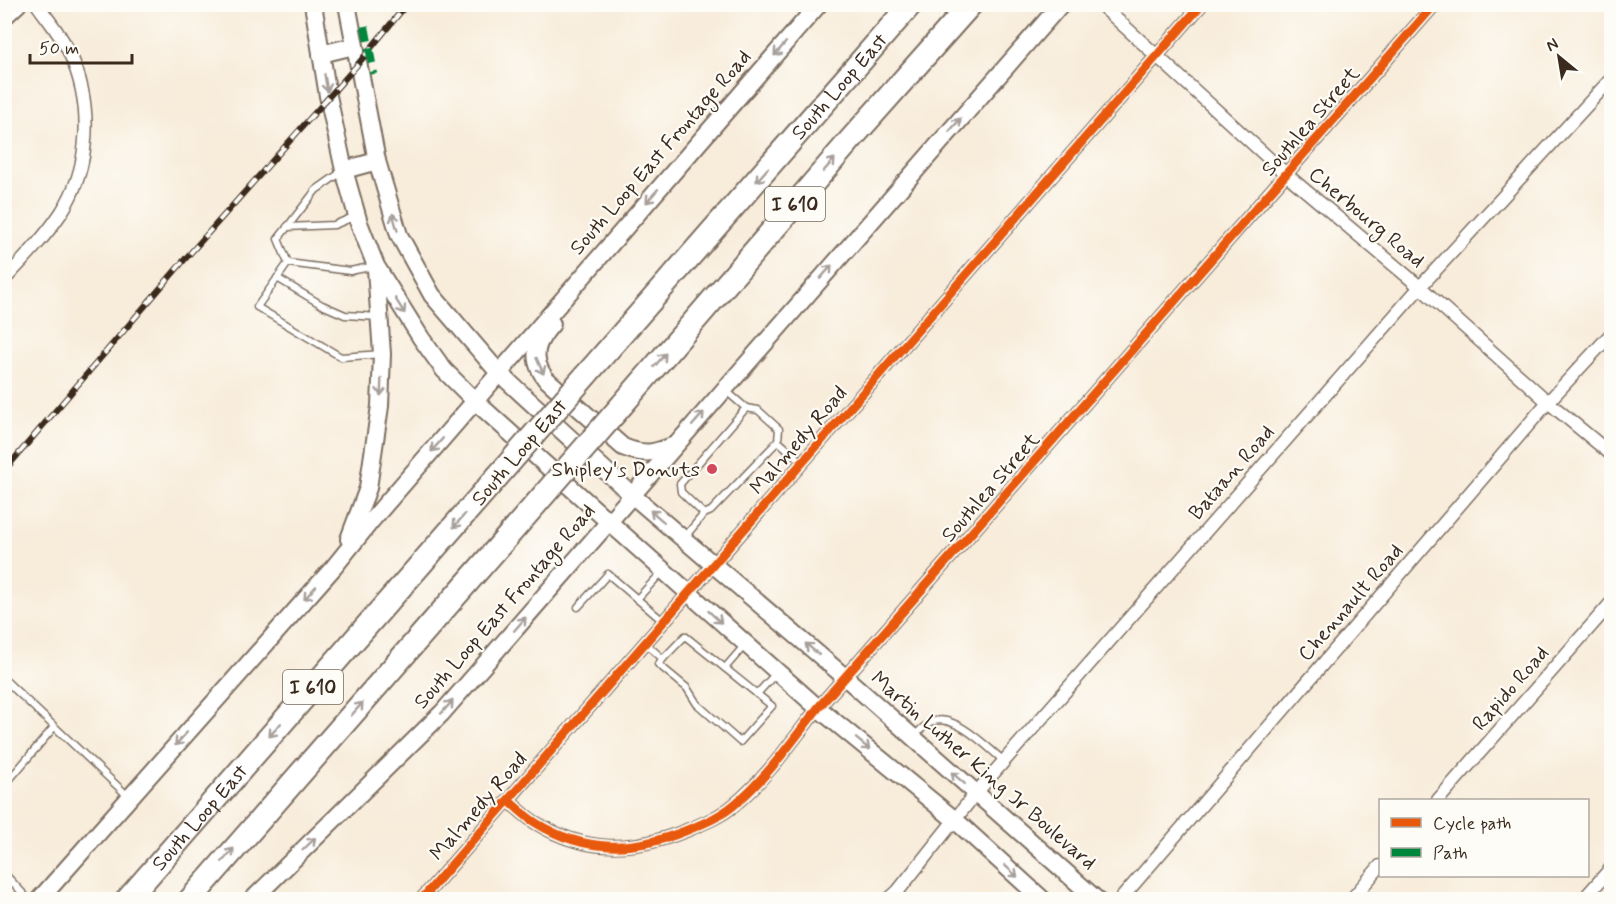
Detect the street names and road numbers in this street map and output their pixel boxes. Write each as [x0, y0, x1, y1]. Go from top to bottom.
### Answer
street label: South Loop East [785, 27, 895, 146]
street label: South Loop East Frontage Road [564, 44, 759, 262]
street label: Southlea Street [1255, 60, 1367, 183]
street label: Cherbourg Road [1302, 161, 1430, 276]
road number: I 610 [765, 187, 825, 221]
street label: Malmedy Road [744, 380, 854, 501]
street label: South Loop East [465, 393, 574, 512]
street label: Bataan Road [1183, 419, 1281, 526]
street label: Southlea Street [935, 426, 1047, 549]
street label: South Loop East Frontage Road [408, 498, 603, 716]
street label: Chennault Road [1292, 538, 1410, 667]
street label: Rapido Road [1466, 640, 1555, 737]
street label: Martin Luther King Jr Boulevard [864, 665, 1102, 877]
road number: I 610 [283, 670, 343, 704]
street label: Malmedy Road [424, 746, 534, 867]
street label: South Loop East [146, 758, 255, 877]

